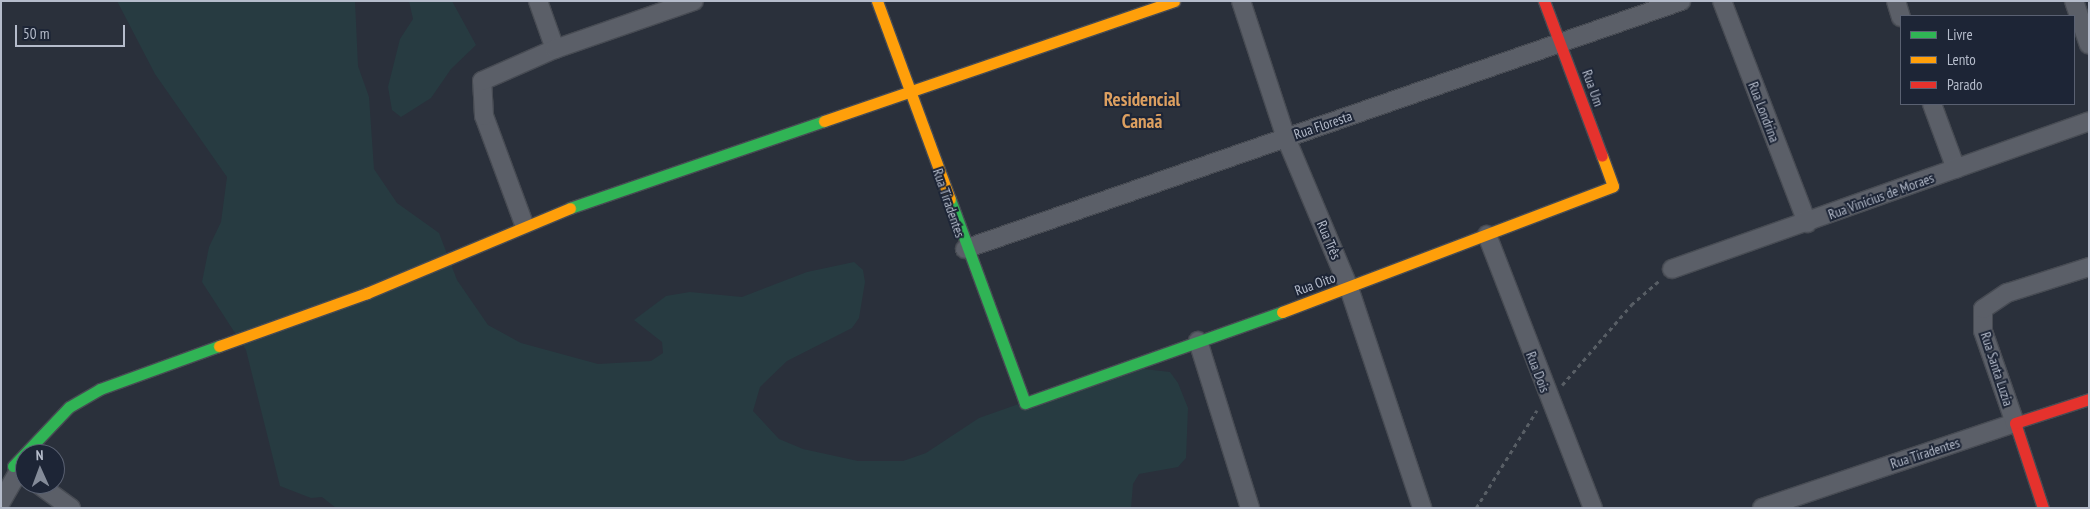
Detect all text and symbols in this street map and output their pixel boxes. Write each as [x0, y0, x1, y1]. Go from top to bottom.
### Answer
scale bar [18, 15, 128, 47]
legend [1900, 15, 2075, 105]
text: 50 m [23, 24, 49, 43]
text: Livre [1947, 25, 1973, 44]
text: Lento [1947, 50, 1976, 69]
street label: Rua Um [1579, 67, 1607, 109]
text: Parado [1947, 75, 1982, 94]
street label: Rua Londrina [1745, 79, 1783, 145]
district label: Residencial Canaã [1104, 89, 1180, 133]
street label: Rua Floresta [1292, 107, 1354, 143]
street label: Rua Tiradentes [929, 166, 969, 240]
street label: Rua Vinícius de Moraes [1826, 169, 1936, 223]
street label: Rua Três [1313, 218, 1345, 262]
street label: Rua Oito [1292, 269, 1338, 299]
street label: Rua Santa Luzia [1977, 330, 2017, 408]
street label: Rua Dois [1523, 349, 1553, 395]
street label: Rua Tiradentes [1888, 434, 1962, 472]
north arrow [15, 444, 65, 494]
text: N [35, 446, 44, 464]

